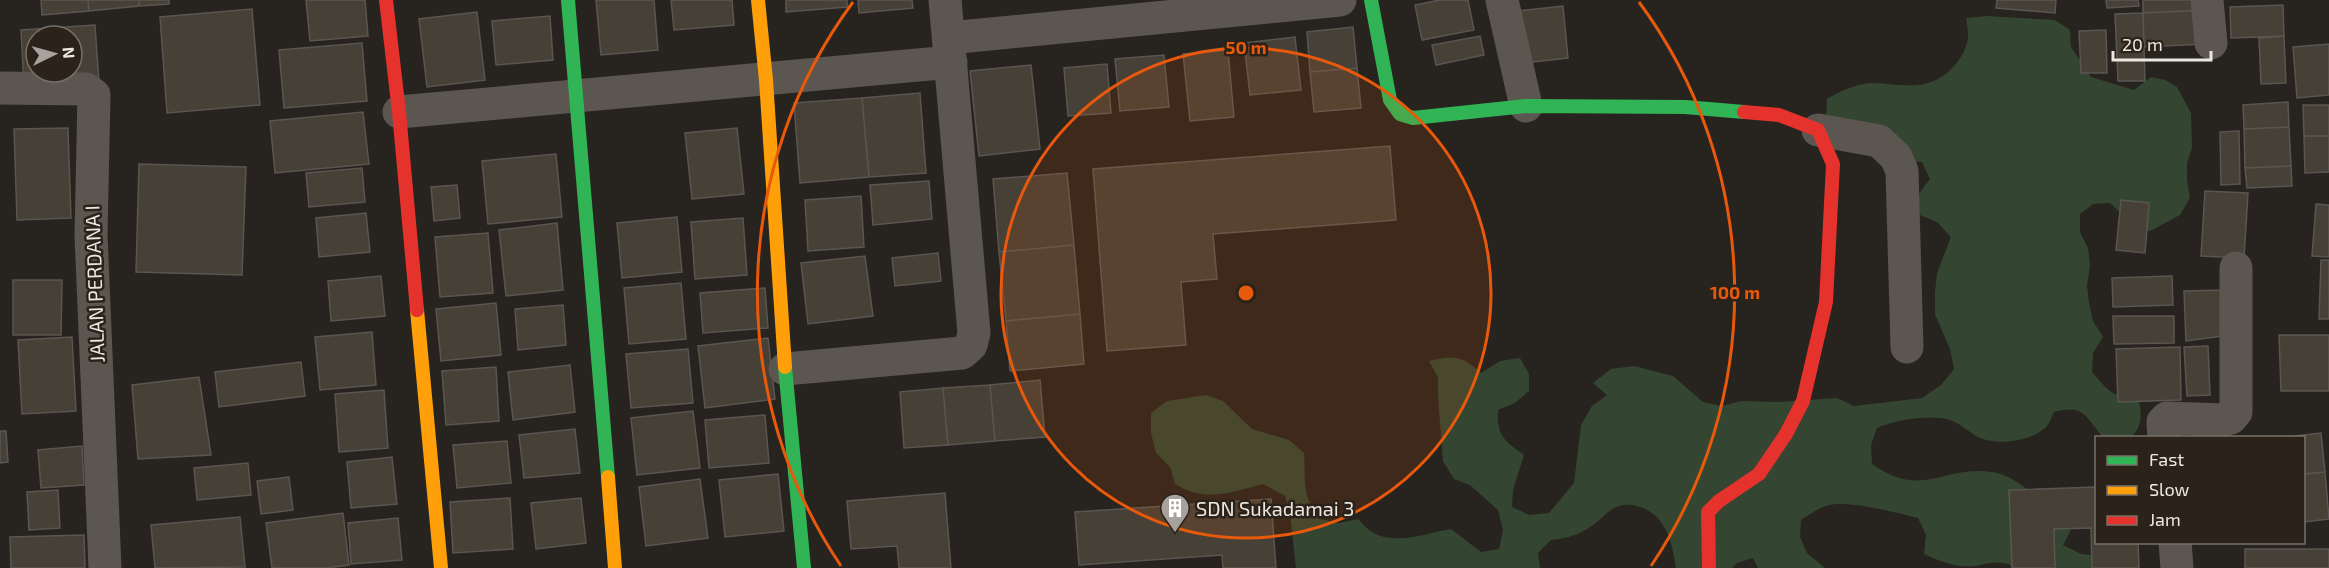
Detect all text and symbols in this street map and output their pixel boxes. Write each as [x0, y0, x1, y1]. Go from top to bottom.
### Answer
north arrow [24, 24, 84, 84]
scale bar [2113, 24, 2210, 62]
text: 20 m [2122, 33, 2163, 55]
text: 50 m [1225, 36, 1267, 58]
text: N [59, 46, 79, 59]
street label: JALAN PERDANA I [79, 205, 109, 363]
text: 100 m [1710, 281, 1760, 303]
centre of rings [1236, 283, 1256, 303]
legend [2095, 436, 2305, 544]
text: Fast [2149, 448, 2184, 470]
text: Slow [2149, 478, 2190, 500]
building icon: SDN Sukadamai 3 [1159, 492, 1191, 534]
place label: SDN Sukadamai 3 [1196, 496, 1354, 520]
text: Jam [2149, 508, 2181, 530]

